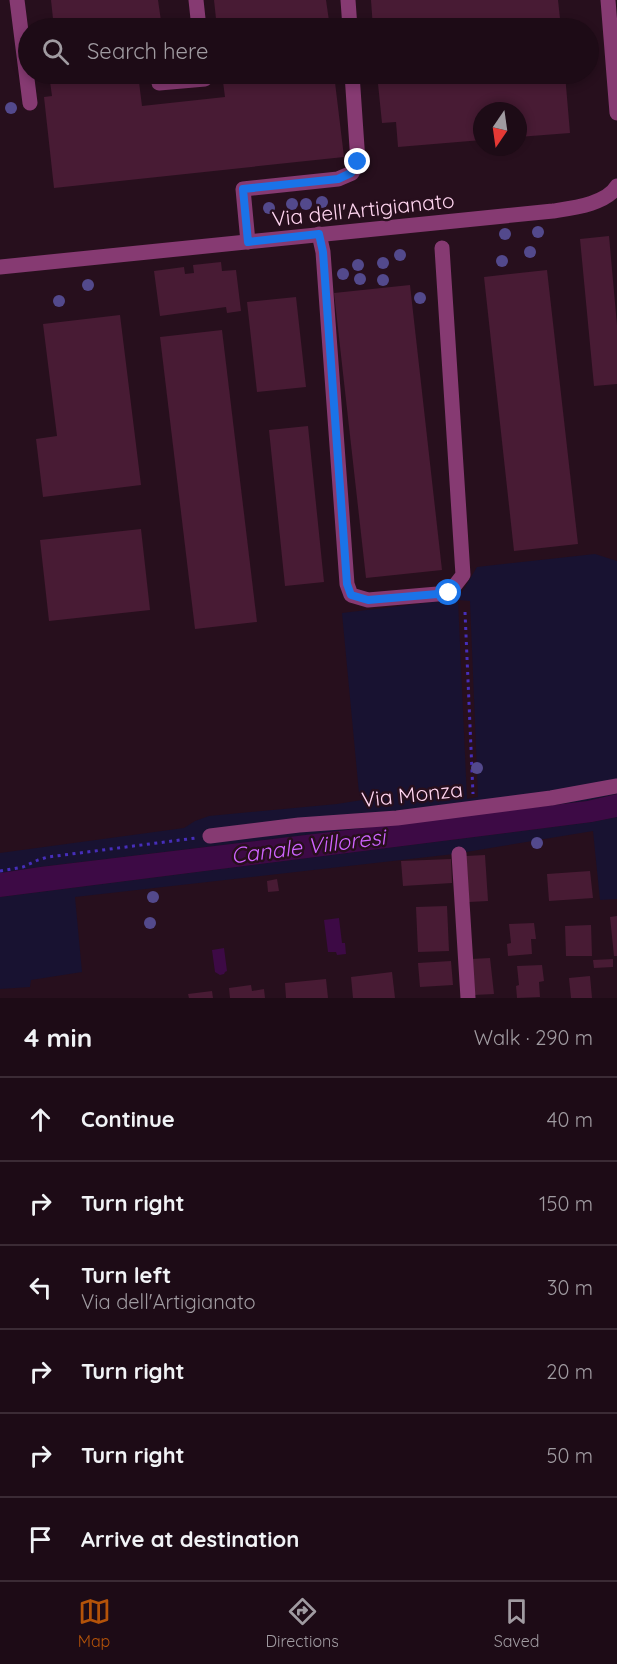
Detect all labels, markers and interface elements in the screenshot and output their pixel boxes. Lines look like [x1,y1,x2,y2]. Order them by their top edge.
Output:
search box [18,18,599,84]
icon: search [39,35,72,68]
text: Search here [87,37,208,65]
north arrow [473,102,527,156]
route end [344,148,370,174]
street label: Via dell'Artigianato [270,186,456,232]
route start [435,579,461,605]
street label: Via Monza [360,776,464,812]
water label: Canale Villoresi [229,822,389,869]
text: 4 min [24,1021,92,1054]
text: Walk · 290 m [474,1025,593,1050]
icon: ahead [24,1103,57,1136]
text: Continue [81,1105,175,1133]
text: 40 m [547,1107,593,1132]
icon: right [24,1187,57,1220]
text: Turn right [81,1189,185,1217]
text: 150 m [539,1191,593,1216]
text: Turn left [81,1261,171,1289]
icon: left [24,1271,57,1304]
text: 30 m [547,1275,593,1300]
text: Via dell'Artigianato [81,1289,256,1314]
icon: right [24,1355,57,1388]
text: Turn right [81,1357,185,1385]
text: 20 m [546,1359,593,1384]
icon: right [24,1439,57,1472]
text: Turn right [81,1441,185,1469]
text: 50 m [547,1443,593,1468]
icon: arrive [24,1523,57,1556]
text: Arrive at destination [81,1525,299,1553]
tab: Map [78,1595,111,1651]
tab: Directions [266,1595,339,1651]
tab: Saved [494,1595,539,1651]

